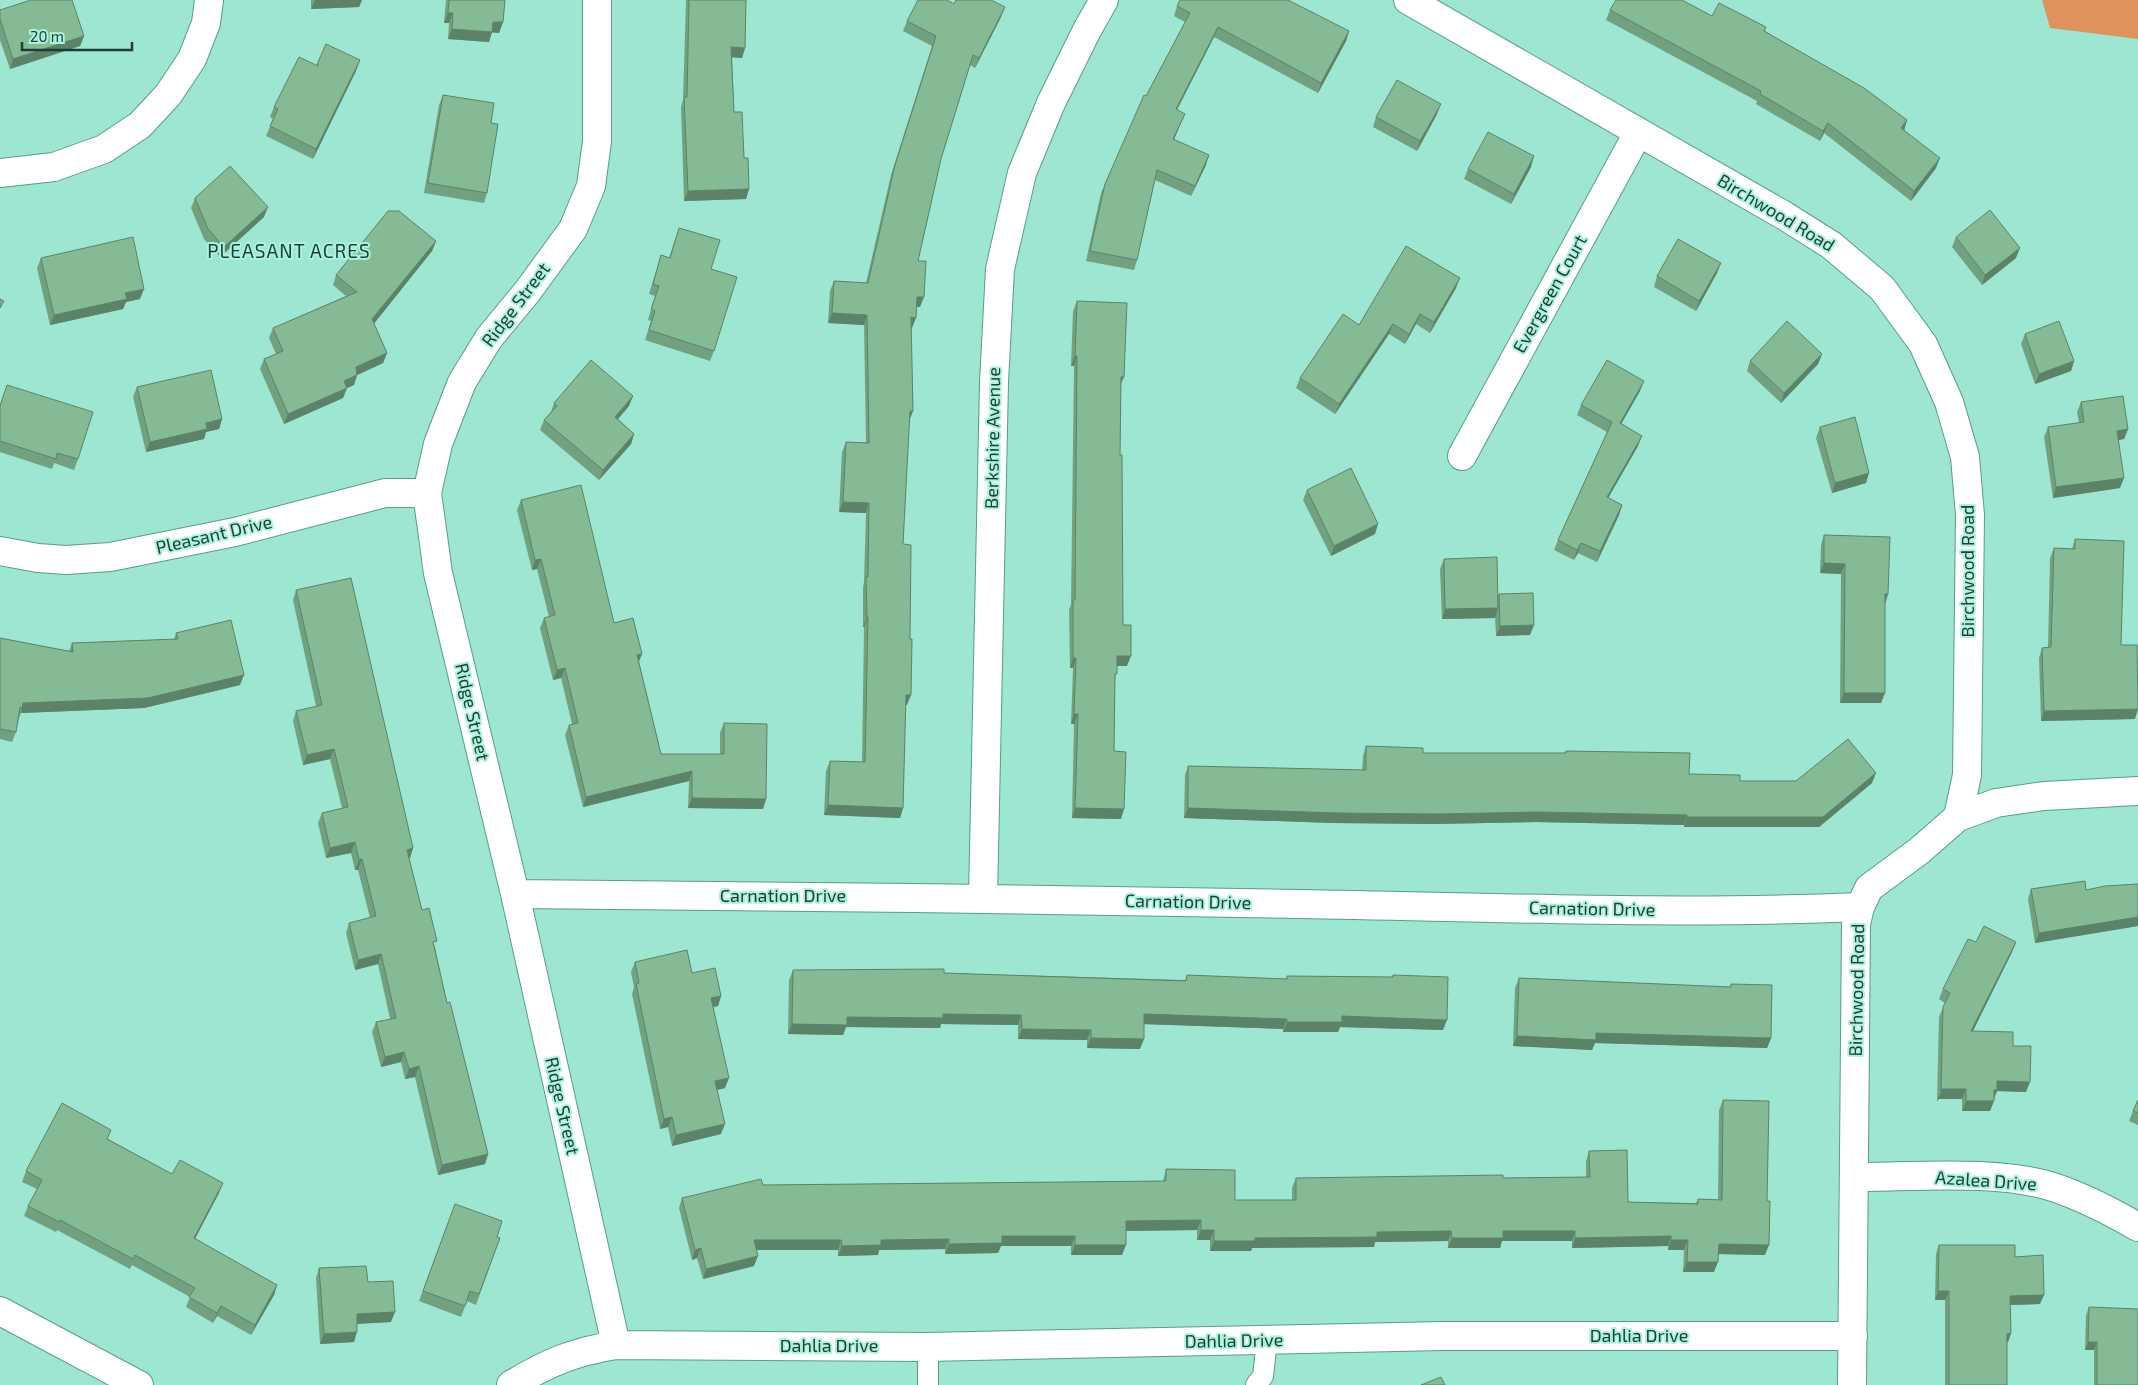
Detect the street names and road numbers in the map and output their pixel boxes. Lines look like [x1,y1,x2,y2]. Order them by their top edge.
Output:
street label: Birchwood Road [1714,168,1839,256]
street label: Evergreen Court [1508,230,1591,357]
street label: Ridge Street [476,258,554,351]
street label: Berkshire Avenue [980,367,1004,509]
street label: Birchwood Road [1956,505,1978,637]
street label: Pleasant Drive [154,510,274,558]
street label: Ridge Street [451,661,495,763]
street label: Carnation Drive [720,884,846,906]
street label: Carnation Drive [1125,889,1251,913]
street label: Carnation Drive [1529,896,1655,920]
street label: Birchwood Road [1844,923,1868,1057]
street label: Ridge Street [541,1055,585,1157]
street label: Azalea Drive [1934,1165,2038,1195]
street label: Dahlia Drive [1590,1324,1688,1346]
street label: Dahlia Drive [1184,1328,1284,1352]
street label: Dahlia Drive [780,1334,878,1356]

